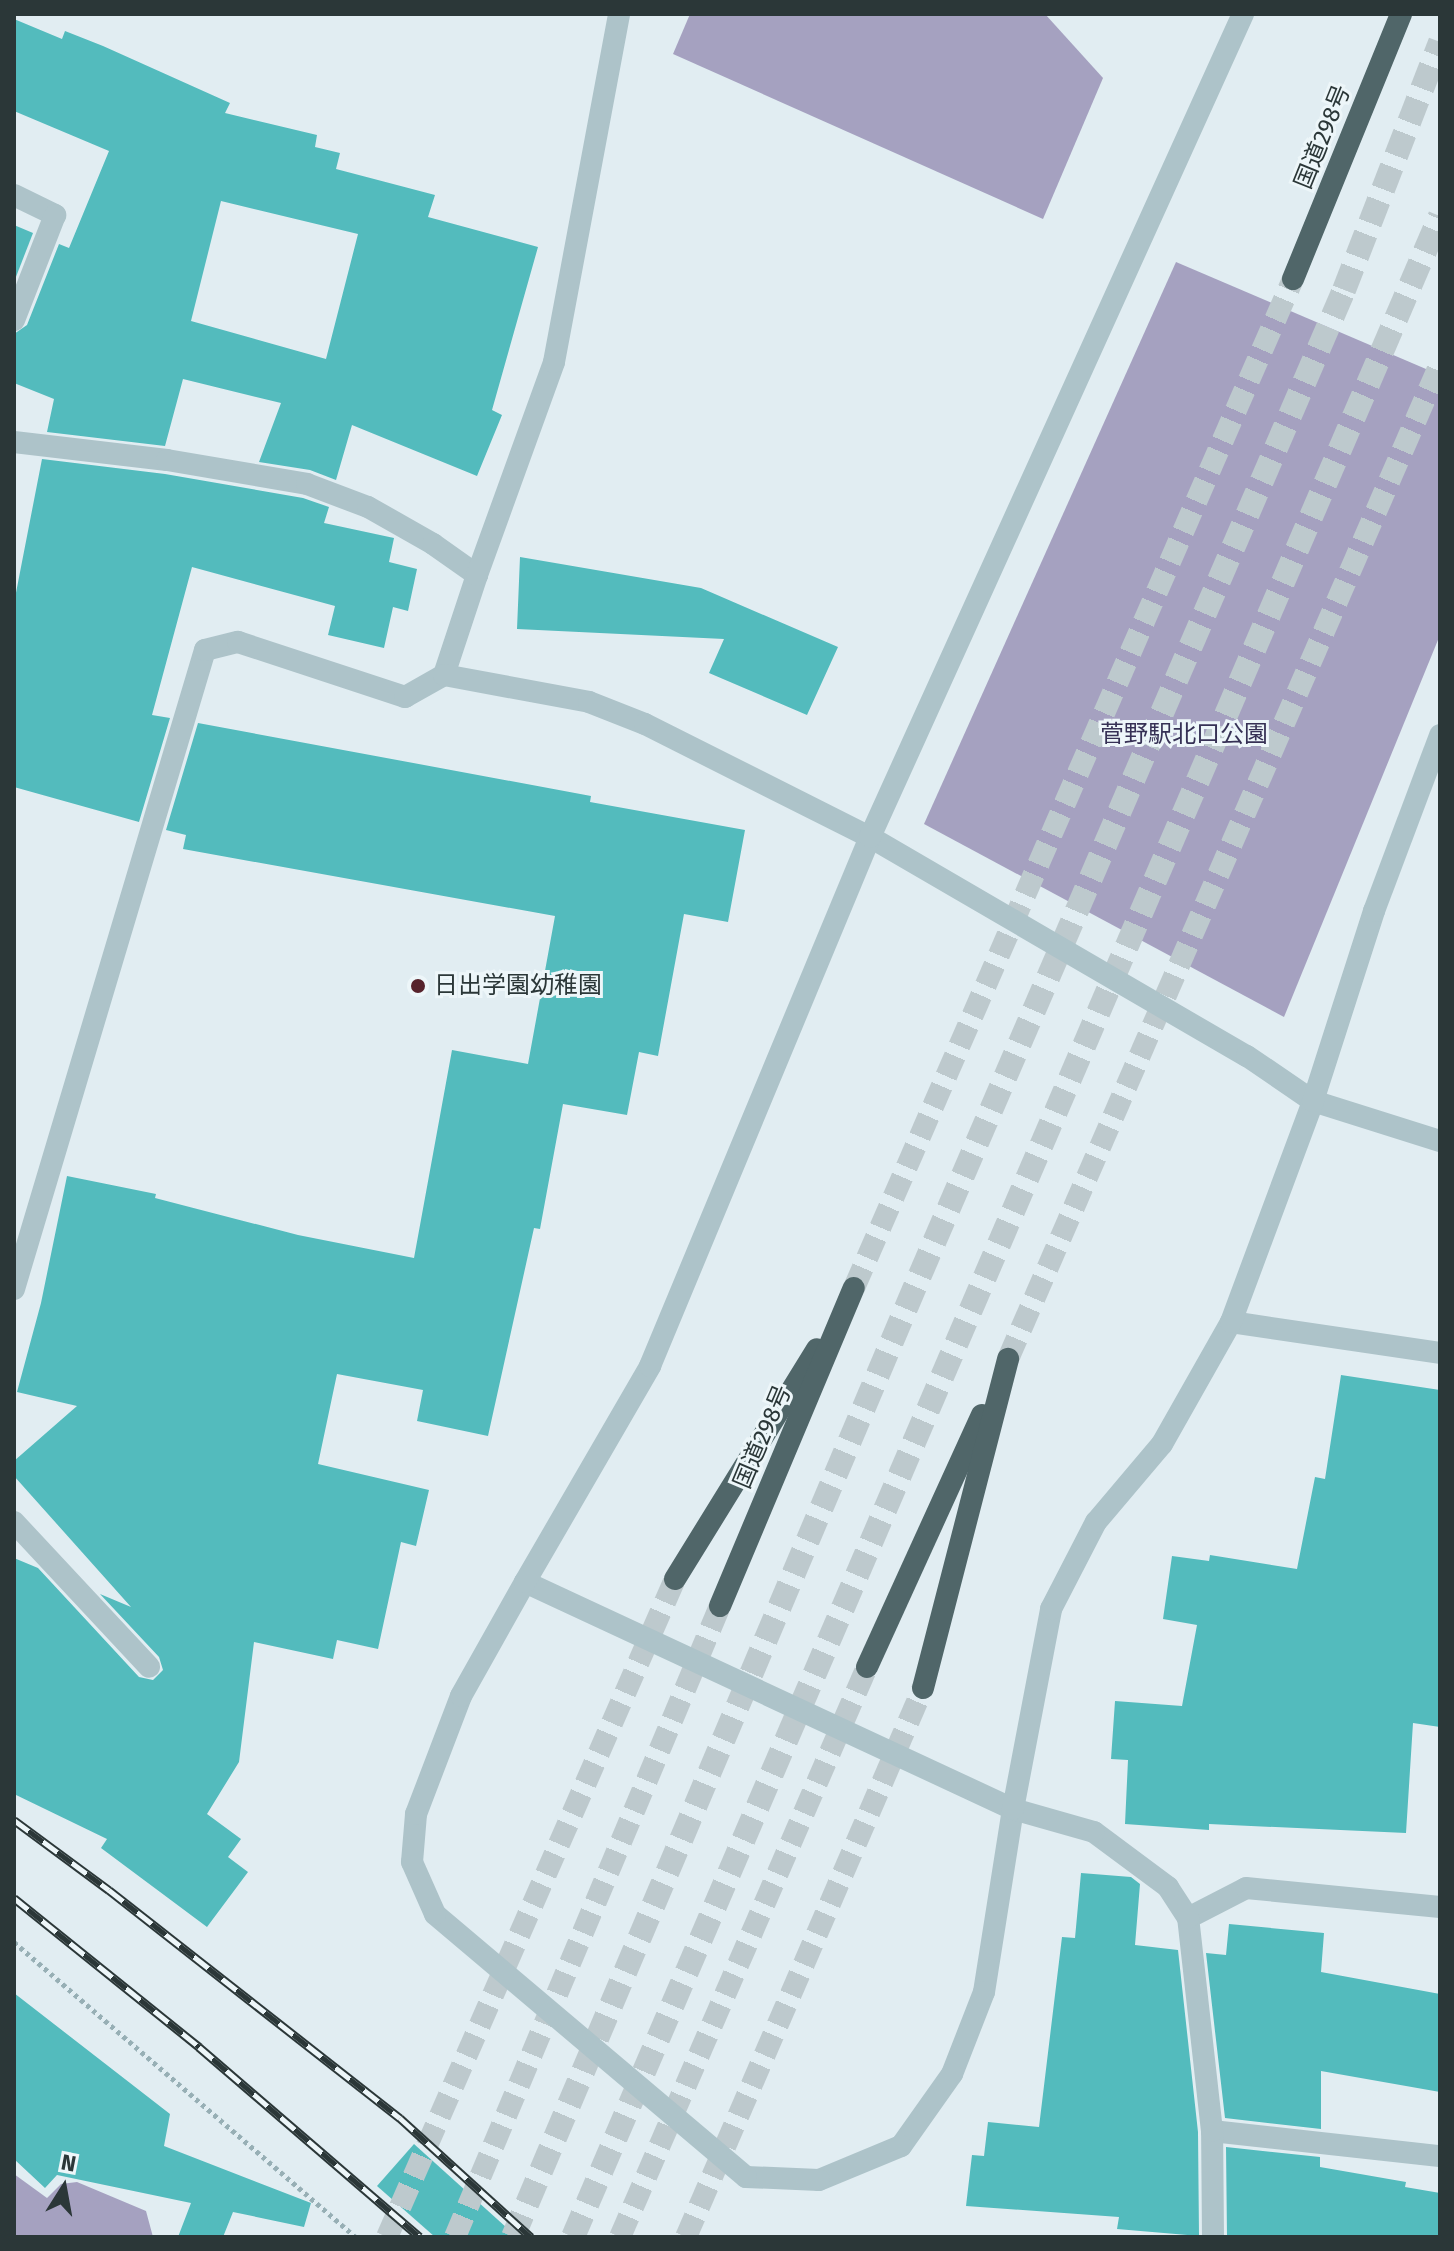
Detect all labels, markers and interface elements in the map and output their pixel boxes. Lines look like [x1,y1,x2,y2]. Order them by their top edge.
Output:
street label: 国道298号 [1289,81,1357,193]
park label: 菅野駅北口公園 [1100,721,1268,749]
place label: 日出学園幼稚園 [434,972,602,1000]
marker: 日出学園幼稚園 [409,977,427,995]
street label: 国道298号 [728,1381,798,1493]
north arrow [24,2147,104,2227]
text: N [59,2148,78,2178]

